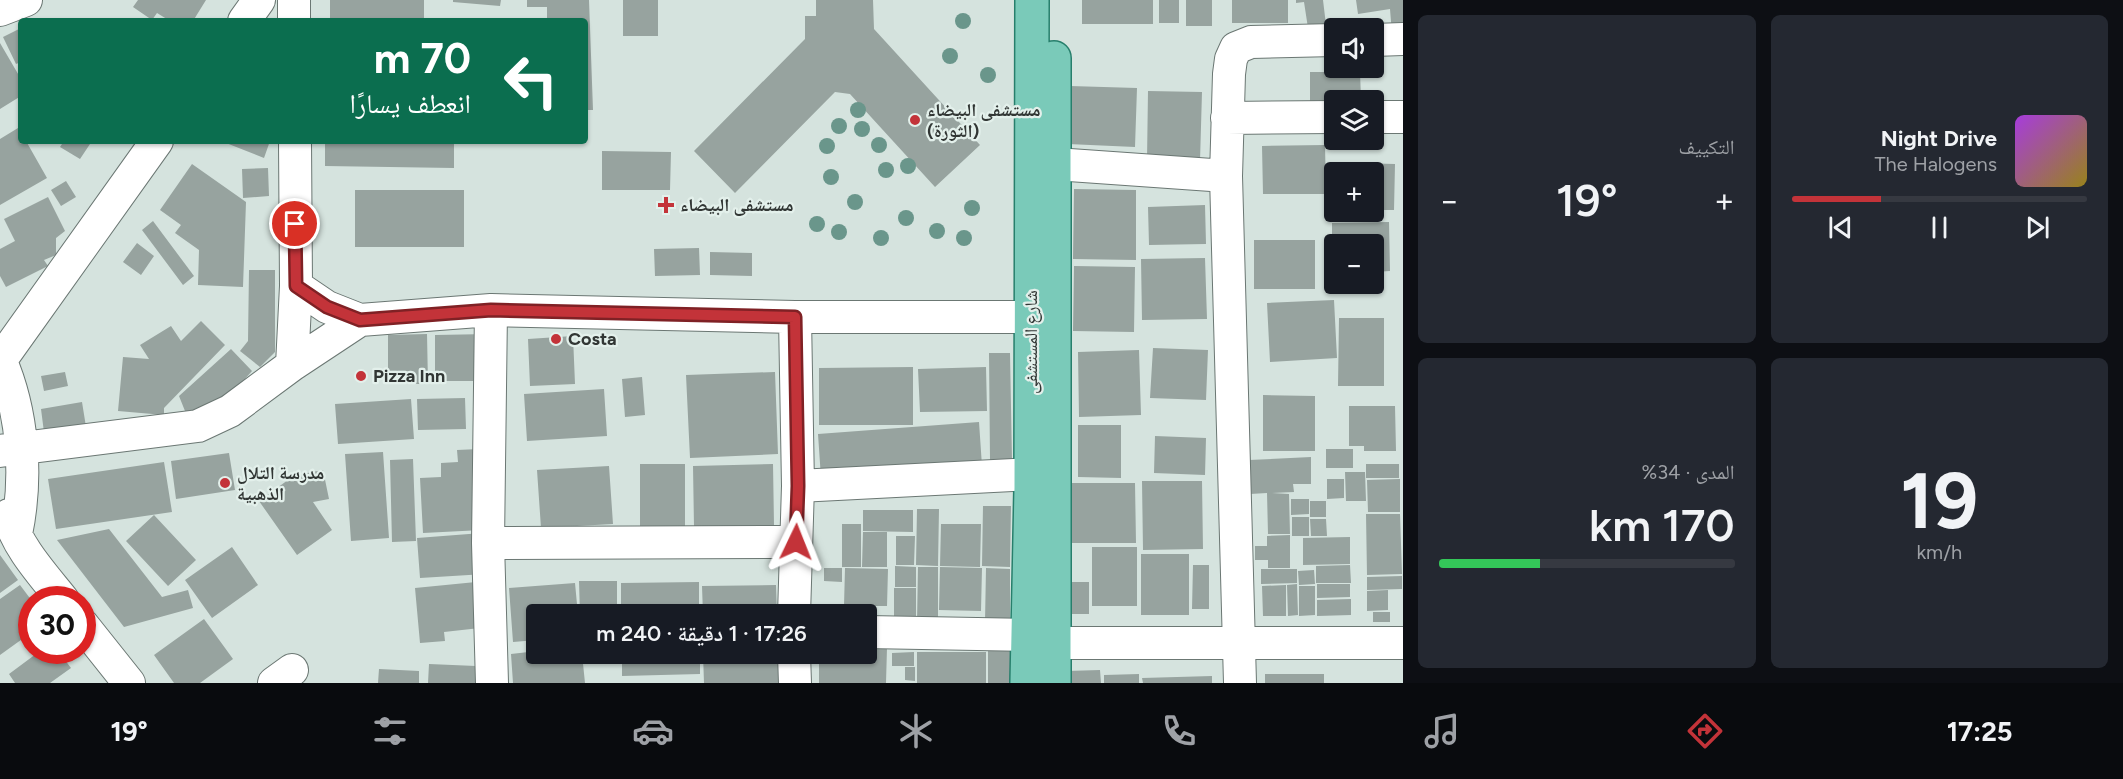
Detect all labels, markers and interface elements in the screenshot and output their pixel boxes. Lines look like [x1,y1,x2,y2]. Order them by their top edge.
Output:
map controls [1324,18,1384,294]
button: sound [1324,18,1384,78]
text: 70 m [374,33,471,84]
icon: left [492,42,570,120]
text: انعطف يسارًا [349,87,471,120]
button: layers [1324,90,1384,150]
place label: مستشفى البيضاء (الثورة) [927,99,1041,142]
marker: مستشفى البيضاء (الثورة) [908,113,922,127]
text: Night Drive [1881,125,1997,152]
text: التكييف [1678,135,1735,159]
text: The Halogens [1875,152,1997,176]
button: + [1324,162,1384,222]
text: 19° [1556,173,1618,227]
text: − [1439,181,1460,220]
text: + [1714,181,1734,220]
place label: مستشفى البيضاء [680,194,794,216]
marker: مستشفى البيضاء [657,196,675,214]
pin [269,198,320,249]
icon: arrive [278,207,311,240]
icon: previous [1824,211,1857,244]
icon: pause [1923,211,1956,244]
icon: next [2021,211,2054,244]
button: − [1324,234,1384,294]
street label: شارع المستشفى [1020,290,1042,394]
place label: Costa [568,328,617,350]
marker: Costa [549,332,563,346]
place label: Pizza Inn [373,365,445,387]
marker: Pizza Inn [354,369,368,383]
text: 19 [1900,454,1978,548]
text: المدى · 34% [1641,460,1735,484]
place label: مدرسة التلال الذهبية [237,462,324,505]
marker: مدرسة التلال الذهبية [218,476,232,490]
text: 170 km [1589,498,1735,552]
position arrow [764,510,828,574]
text: km/h [1916,540,1962,564]
speed limit sign: 30 [18,586,96,664]
text: 17:26 · 1 دقيقة · 240 m [596,620,807,647]
icon: filters [369,710,411,752]
icon: car [632,710,674,752]
icon: climate [895,710,937,752]
icon: phone [1158,710,1200,752]
icon: music [1421,710,1463,752]
icon: directions [1684,710,1726,752]
text: 19° [111,715,148,748]
text: 17:25 [1947,715,2013,748]

